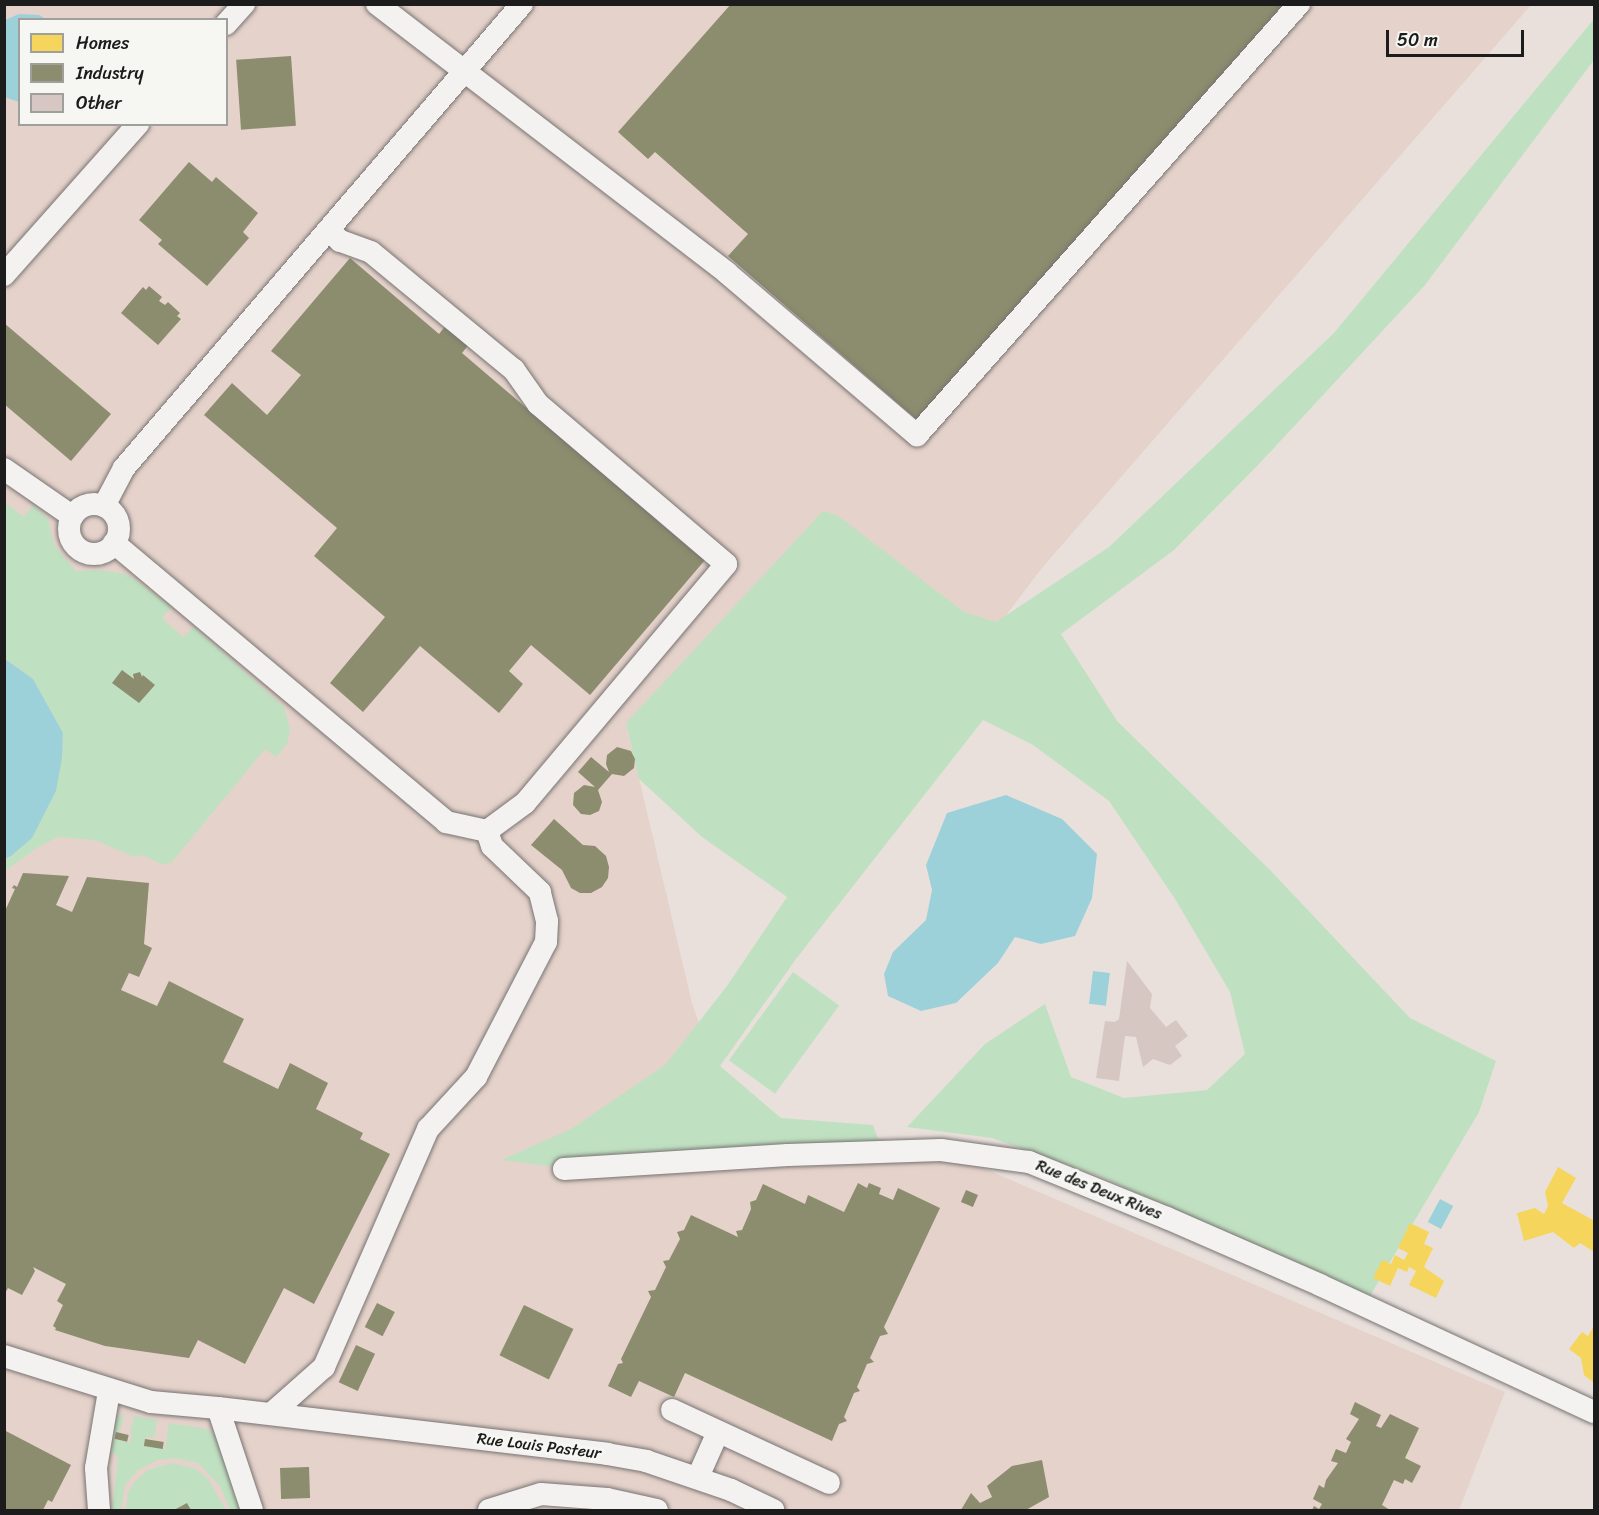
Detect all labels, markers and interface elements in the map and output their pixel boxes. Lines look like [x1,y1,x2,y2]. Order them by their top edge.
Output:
legend [18,18,228,126]
scale bar [1389,18,1527,56]
text: 50 m [1397,24,1438,56]
text: Homes [76,27,129,59]
text: Industry [76,57,144,89]
text: Other [76,87,122,119]
street label: Rue des Deux Rives [1033,1156,1165,1224]
street label: Rue Louis Pasteur [475,1429,603,1463]

